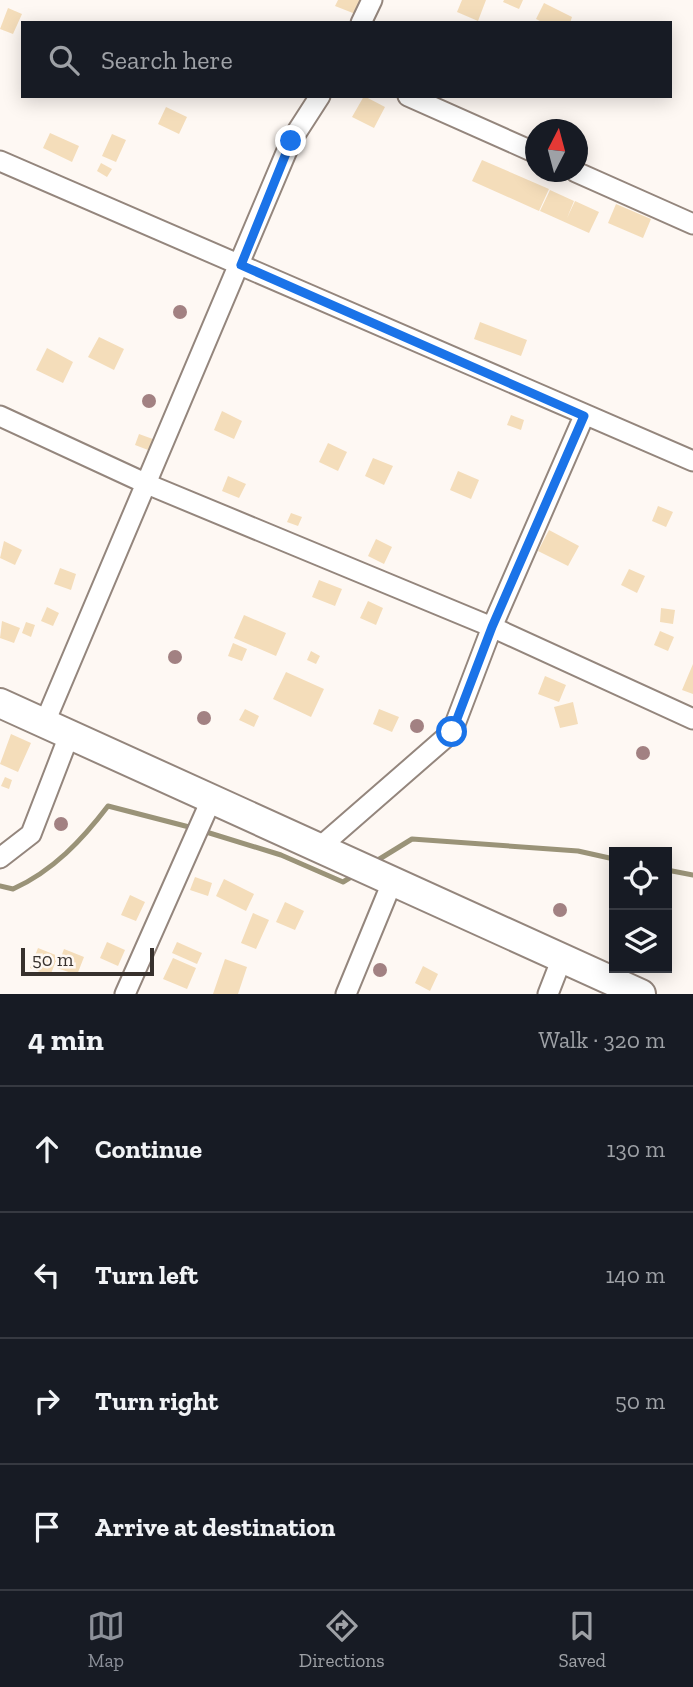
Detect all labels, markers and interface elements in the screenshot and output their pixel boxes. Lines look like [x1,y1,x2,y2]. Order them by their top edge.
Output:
search box [21,21,672,98]
icon: search [45,41,83,79]
text: Search here [101,44,233,76]
north arrow [525,119,588,182]
route end [275,125,306,156]
route start [436,716,467,747]
map controls [609,847,672,973]
button: locate [609,847,672,910]
button: layers [609,910,672,973]
scale bar [21,945,154,977]
text: 50 m [32,948,73,971]
text: 4 min [28,1022,104,1058]
text: Walk · 320 m [538,1026,665,1054]
icon: ahead [28,1130,66,1168]
text: Continue [95,1133,202,1165]
text: 130 m [607,1135,665,1163]
icon: left [28,1256,66,1294]
text: Turn left [95,1259,198,1291]
text: 140 m [605,1261,665,1289]
icon: right [28,1382,66,1420]
text: Turn right [95,1385,218,1417]
text: 50 m [615,1387,665,1415]
icon: arrive [28,1508,66,1546]
text: Arrive at destination [95,1511,335,1543]
tab: Map [87,1607,125,1672]
tab: Directions [299,1607,385,1672]
tab: Saved [558,1607,606,1672]

